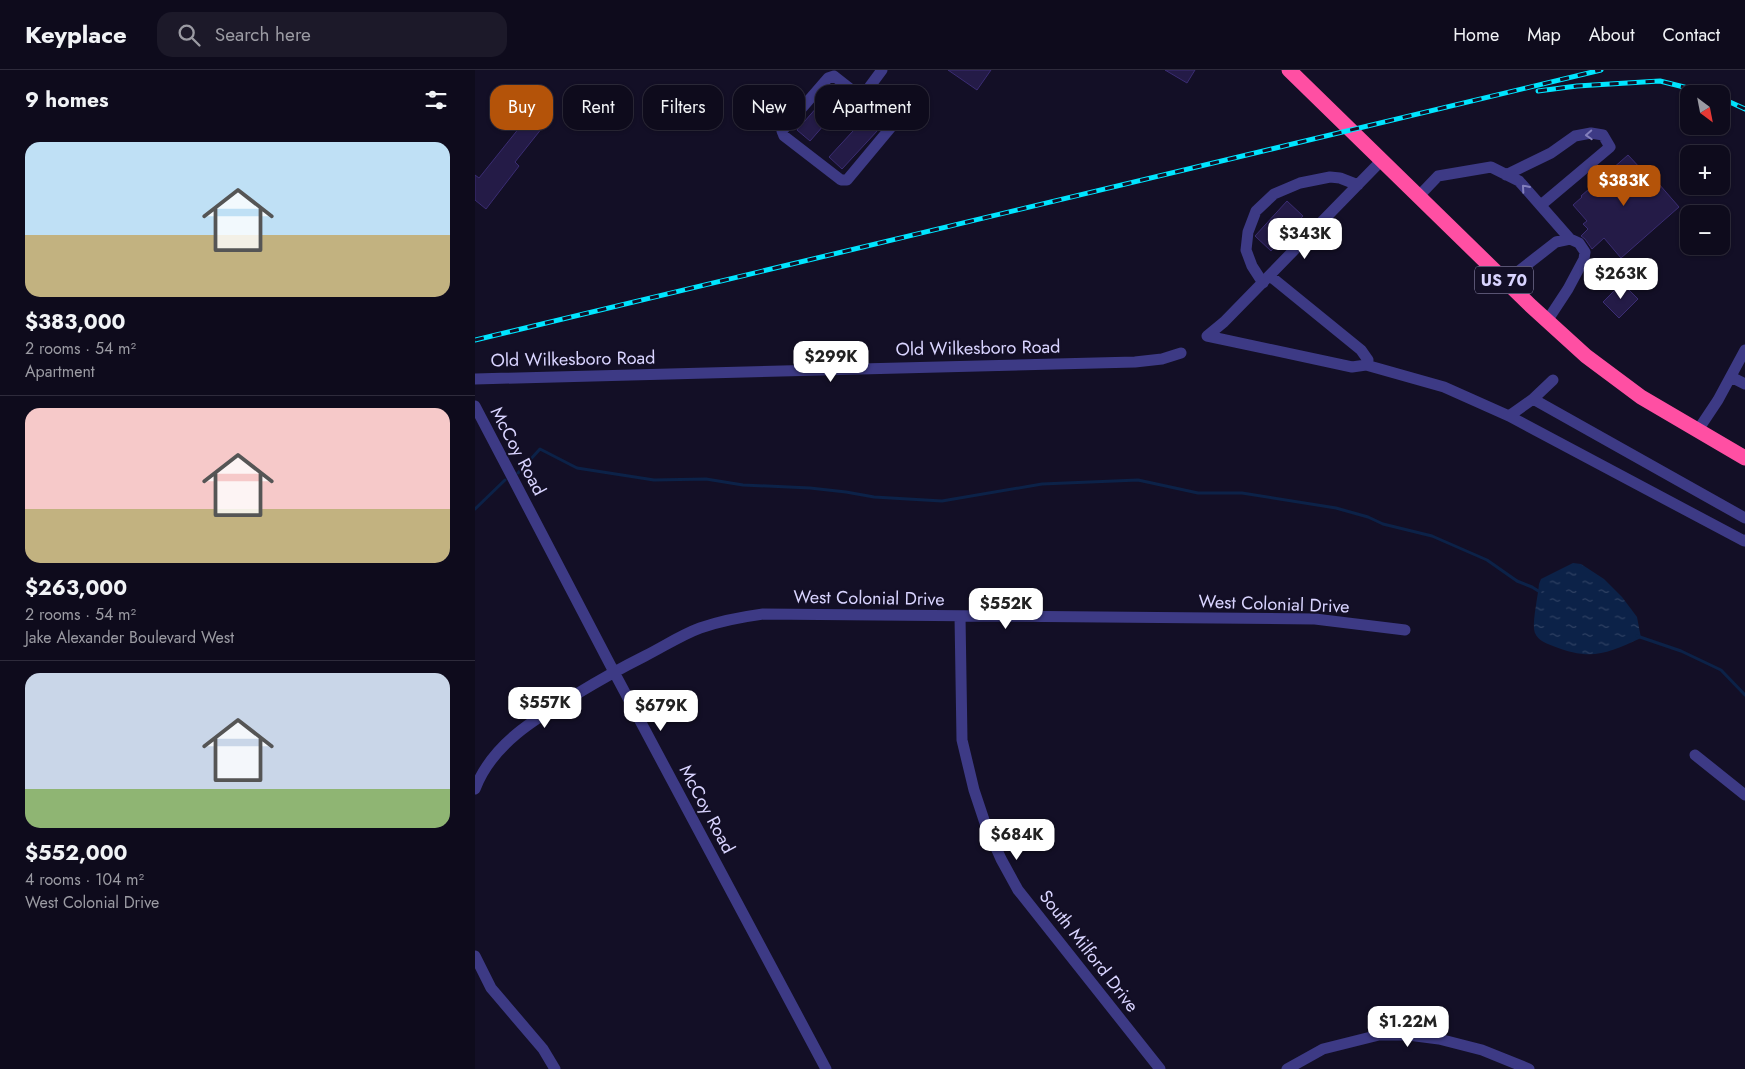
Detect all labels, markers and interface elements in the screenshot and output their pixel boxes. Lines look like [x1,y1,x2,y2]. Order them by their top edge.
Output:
search box [157,12,507,57]
text: Keyplace [25,17,127,52]
icon: search [175,21,203,49]
text: Search here [215,21,311,48]
text: Home [1453,22,1499,48]
text: Map [1527,22,1561,48]
text: About [1589,22,1634,48]
text: Contact [1662,22,1720,48]
text: 9 homes [25,85,109,115]
chip: Buy [490,85,553,130]
chip: Rent [563,85,633,130]
chip: Filters [643,85,723,130]
chip: New [733,85,805,130]
chip: Apartment [815,85,929,130]
north arrow [1680,85,1730,135]
map controls [1680,85,1730,255]
icon: filters [422,86,450,114]
one-way arrow [1585,129,1593,140]
button: + [1680,145,1730,195]
pin: $383K [1589,164,1659,207]
text: $383K [1598,169,1650,192]
icon: home [193,175,283,265]
one-way arrow [1522,184,1531,193]
button: − [1680,205,1730,255]
pin: $343K [1270,218,1340,260]
text: $343K [1279,222,1331,245]
pin: $263K [1586,258,1656,300]
text: $263K [1595,262,1647,285]
road number: US 70 [1475,266,1533,294]
text: $383,000 [25,307,126,337]
street label: Old Wilkesboro Road [895,334,1061,362]
text: 2 rooms · 54 m² [25,337,136,360]
pin: $299K [796,340,866,383]
street label: Old Wilkesboro Road [490,345,656,373]
text: $299K [804,345,858,368]
text: Apartment [25,360,95,383]
street label: McCoy Road [484,402,552,500]
icon: home [193,440,283,530]
text: $263,000 [25,573,127,603]
street label: West Colonial Drive [793,584,945,612]
pin: $552K [971,588,1041,630]
street label: West Colonial Drive [1198,588,1350,620]
text: $552K [980,592,1032,615]
text: 2 rooms · 54 m² [25,603,136,626]
text: Jake Alexander Boulevard West [25,626,234,649]
pin: $557K [510,686,580,729]
pin: $679K [626,690,696,732]
text: $557K [519,691,571,714]
text: $679K [635,694,687,717]
icon: home [193,705,283,795]
street label: McCoy Road [673,760,741,858]
pin: $684K [982,818,1052,861]
text: $684K [990,823,1044,846]
text: $552,000 [25,838,127,868]
text: 4 rooms · 104 m² [25,868,144,891]
street label: South Milford Drive [1033,884,1145,1018]
text: West Colonial Drive [25,891,159,914]
pin: $1.22M [1367,1006,1449,1048]
text: $1.22M [1379,1010,1437,1033]

